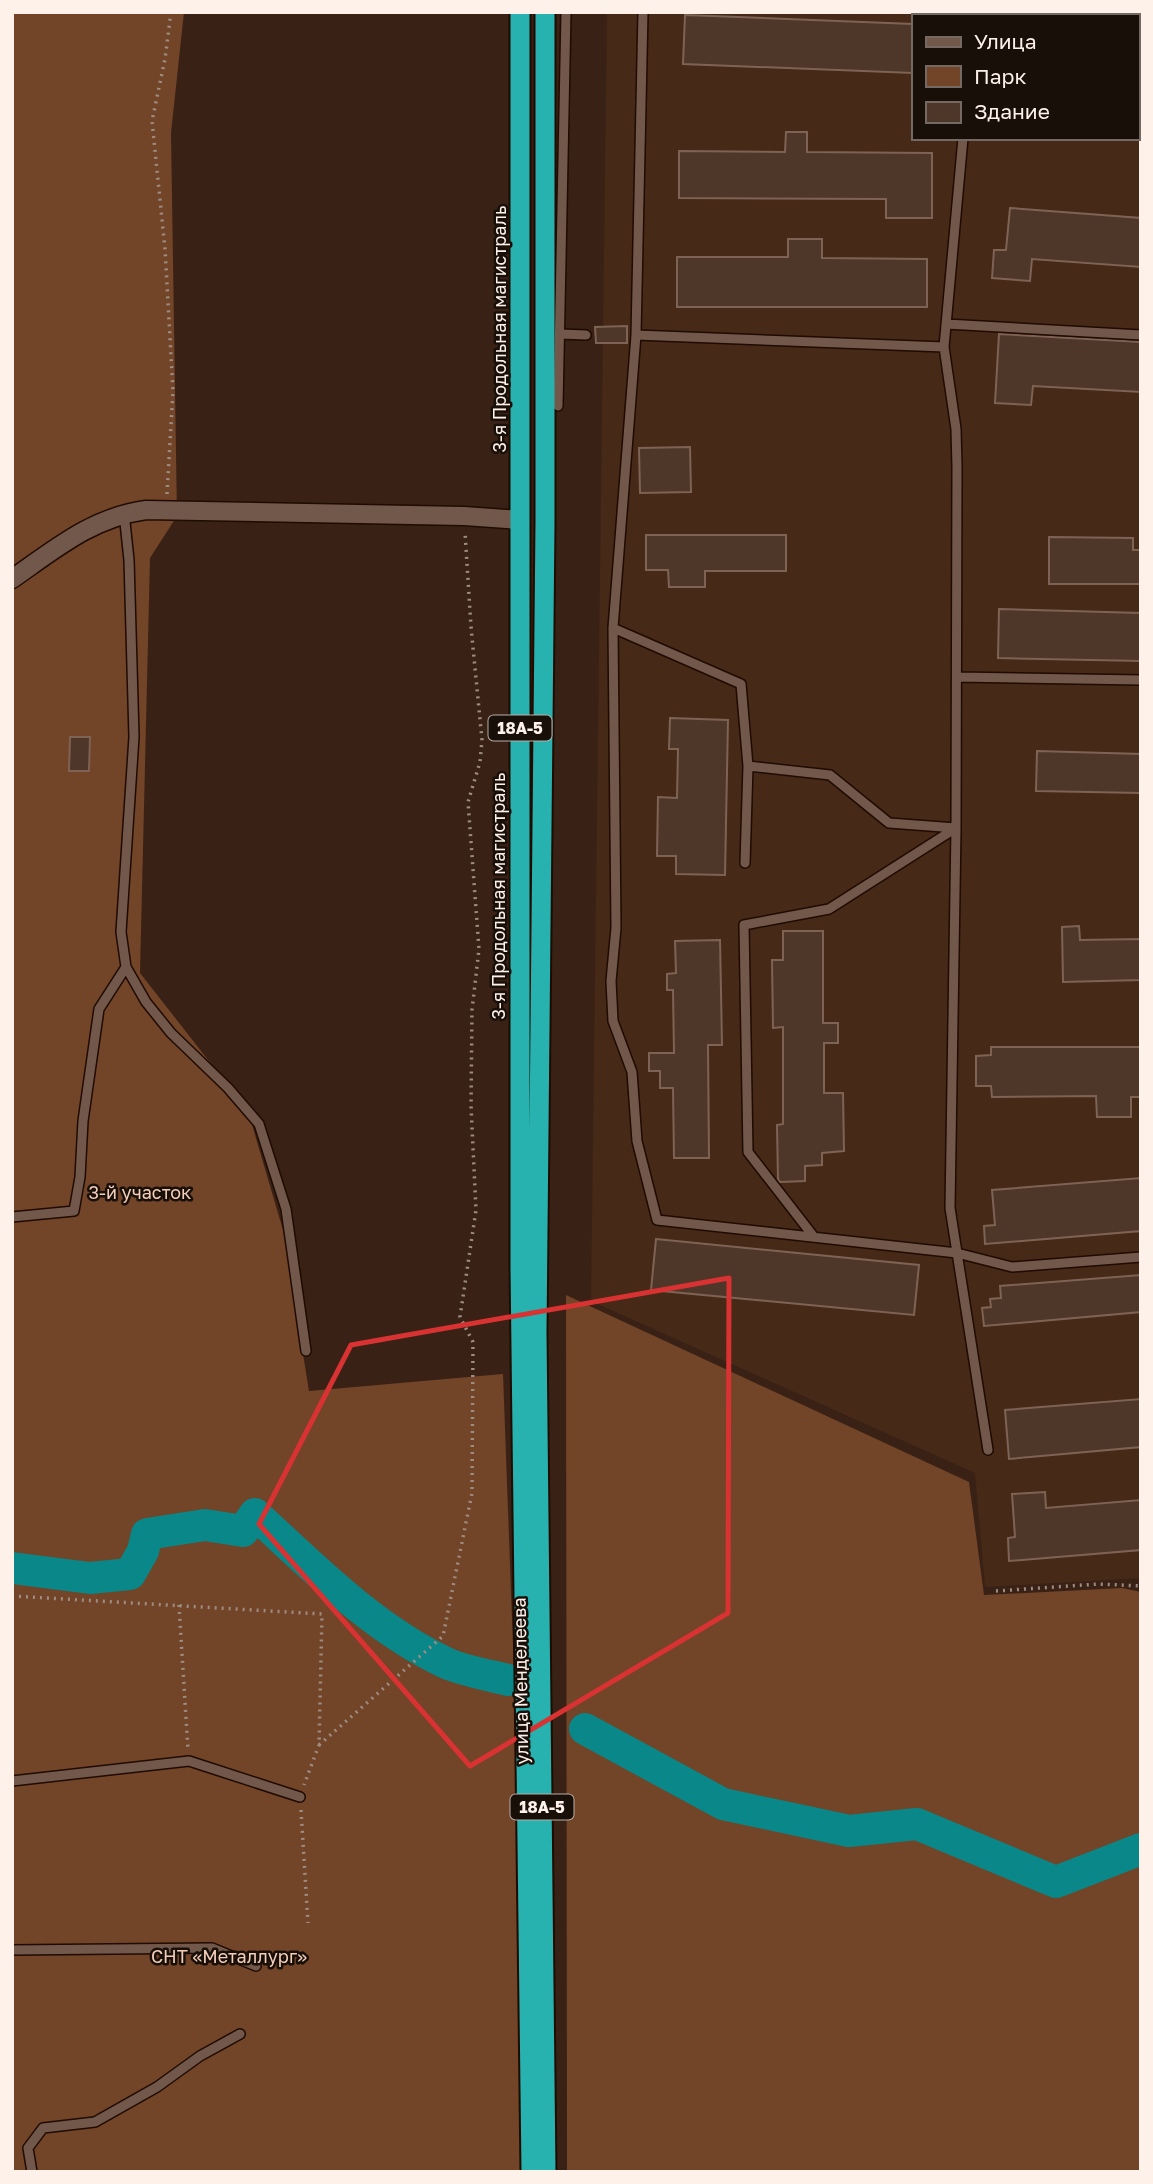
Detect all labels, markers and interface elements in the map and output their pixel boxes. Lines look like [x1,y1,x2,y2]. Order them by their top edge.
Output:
legend [912,14,1139,140]
text: Улица [974,28,1037,54]
text: Парк [974,63,1027,89]
text: Здание [974,98,1050,124]
street label: 3-я Продольная магистраль [488,206,510,452]
road number: 18А-5 [489,716,552,740]
street label: 3-я Продольная магистраль [487,773,509,1019]
park label: 3-й участок [89,1181,191,1203]
street label: улица Менделеева [508,1597,532,1765]
road number: 18А-5 [510,1795,574,1820]
park label: СНТ «Металлург» [151,1945,307,1967]

